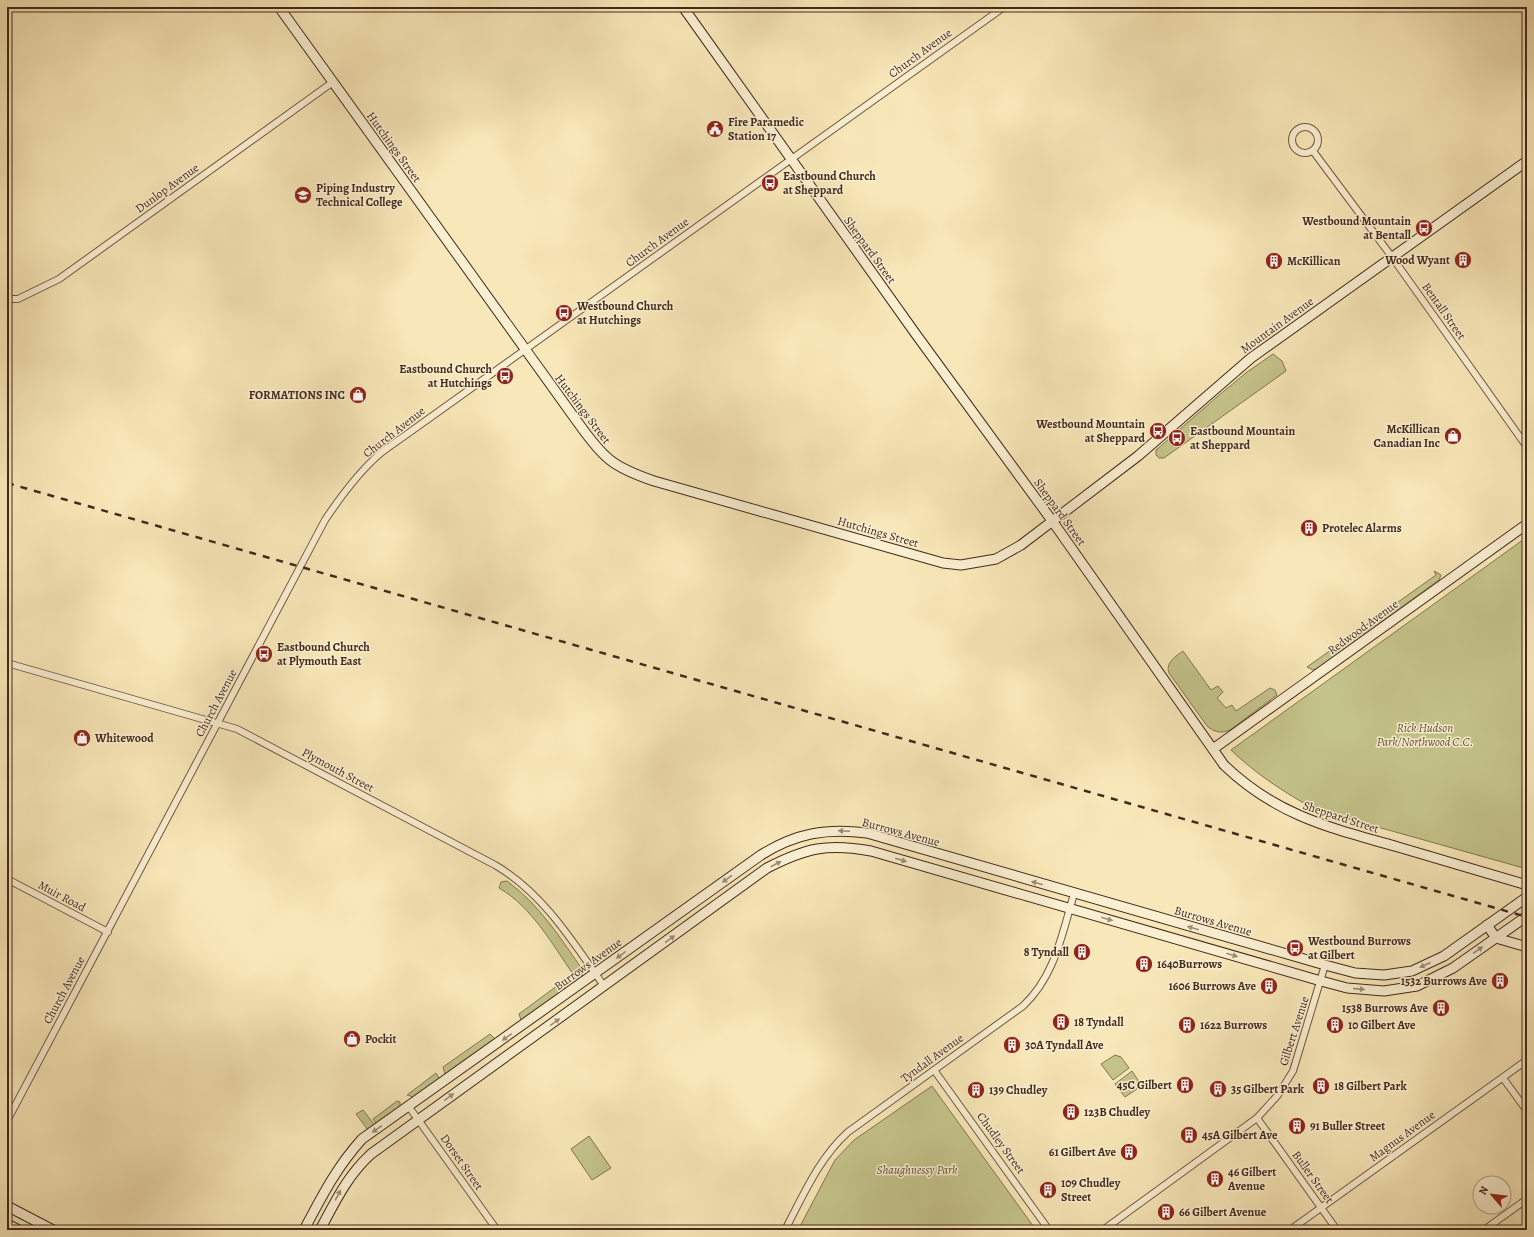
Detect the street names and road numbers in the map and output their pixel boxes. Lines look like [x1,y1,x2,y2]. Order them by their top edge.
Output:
street label: Church Avenue [885,25,955,81]
street label: Hutchings Street [363,108,425,186]
street label: Dunlop Avenue [132,160,202,216]
street label: Sheppard Street [840,213,900,287]
street label: Church Avenue [622,214,692,270]
street label: Bentall Street [1418,279,1470,343]
street label: Mountain Avenue [1237,293,1317,357]
street label: Hutchings Street [551,371,615,447]
street label: Church Avenue [360,403,428,461]
street label: Sheppard Street [1030,475,1090,549]
street label: Hutchings Street [836,513,920,551]
street label: Redwood Avenue [1324,596,1402,658]
street label: Church Avenue [191,666,241,740]
street label: Plymouth Street [299,744,377,796]
street label: Sheppard Street [1301,797,1381,837]
street label: Burrows Avenue [860,814,942,850]
street label: Muir Road [35,877,89,915]
street label: Burrows Avenue [1172,902,1254,940]
street label: Burrows Avenue [551,934,625,994]
street label: Church Avenue [39,953,89,1027]
street label: Gilbert Avenue [1275,994,1313,1068]
street label: Tyndall Avenue [897,1030,967,1086]
street label: Magnus Avenue [1366,1107,1438,1165]
street label: Chudley Street [973,1109,1029,1177]
street label: Dorset Street [437,1131,487,1193]
street label: Buller Street [1288,1147,1338,1207]

